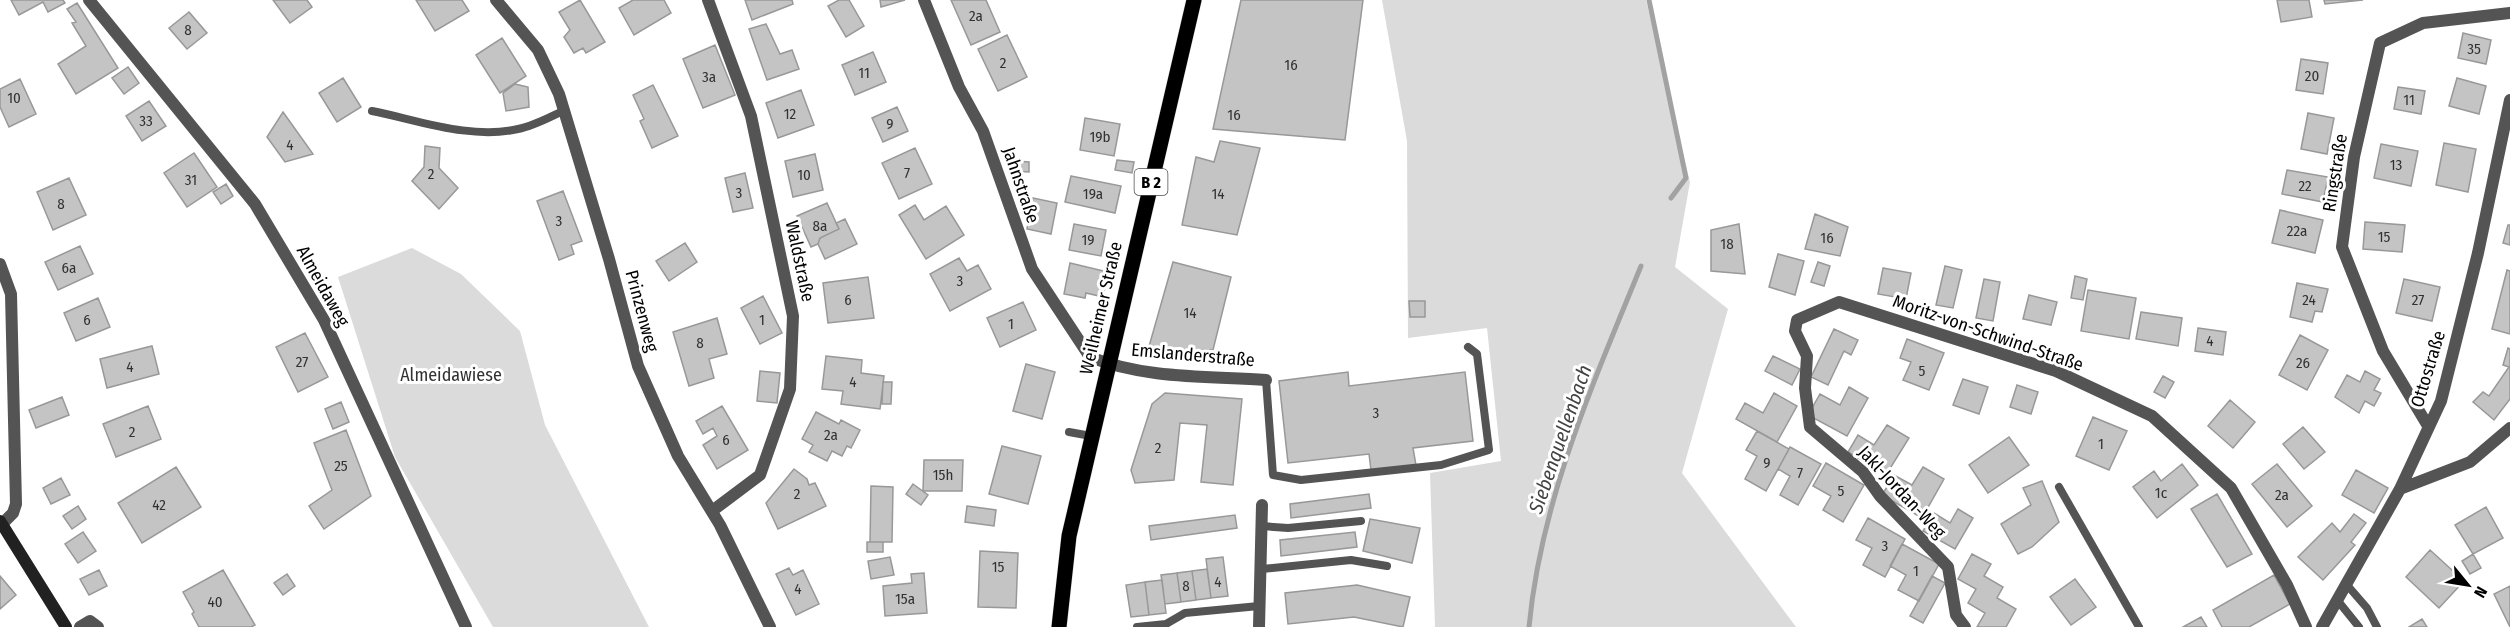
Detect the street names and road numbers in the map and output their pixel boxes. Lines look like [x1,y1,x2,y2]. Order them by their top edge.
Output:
street label: Ringstraße [2318,132,2352,214]
street label: Jahnstraße [998,144,1044,226]
road number: B 2 [1134,169,1168,195]
street label: Waldstraße [781,218,819,304]
street label: Weilheimer Straße [1075,239,1127,377]
street label: Almeidaweg [292,242,354,331]
street label: Prinzenweg [621,268,664,355]
street label: Moritz-von-Schwind-Straße [1890,290,2086,376]
street label: Ottostraße [2406,328,2450,410]
street label: Emslanderstraße [1130,339,1256,371]
street label: Jakl-Jordan-Weg [1854,441,1951,543]

